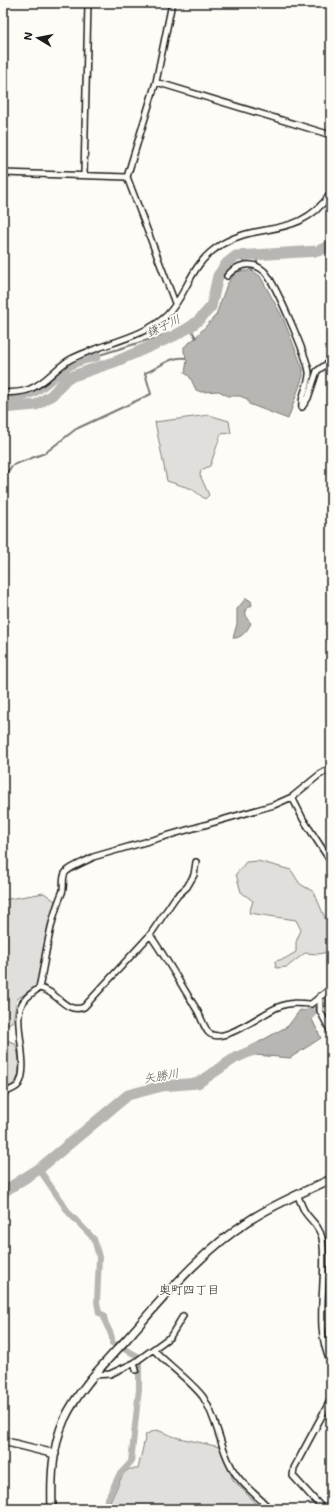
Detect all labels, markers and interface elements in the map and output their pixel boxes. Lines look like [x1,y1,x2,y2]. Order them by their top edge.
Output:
north arrow [18,18,58,58]
text: N [20,31,36,42]
water label: 鎌子川 [143,310,183,340]
water label: 矢勝川 [142,1064,180,1086]
district label: 奥町四丁目 [159,1281,219,1297]

